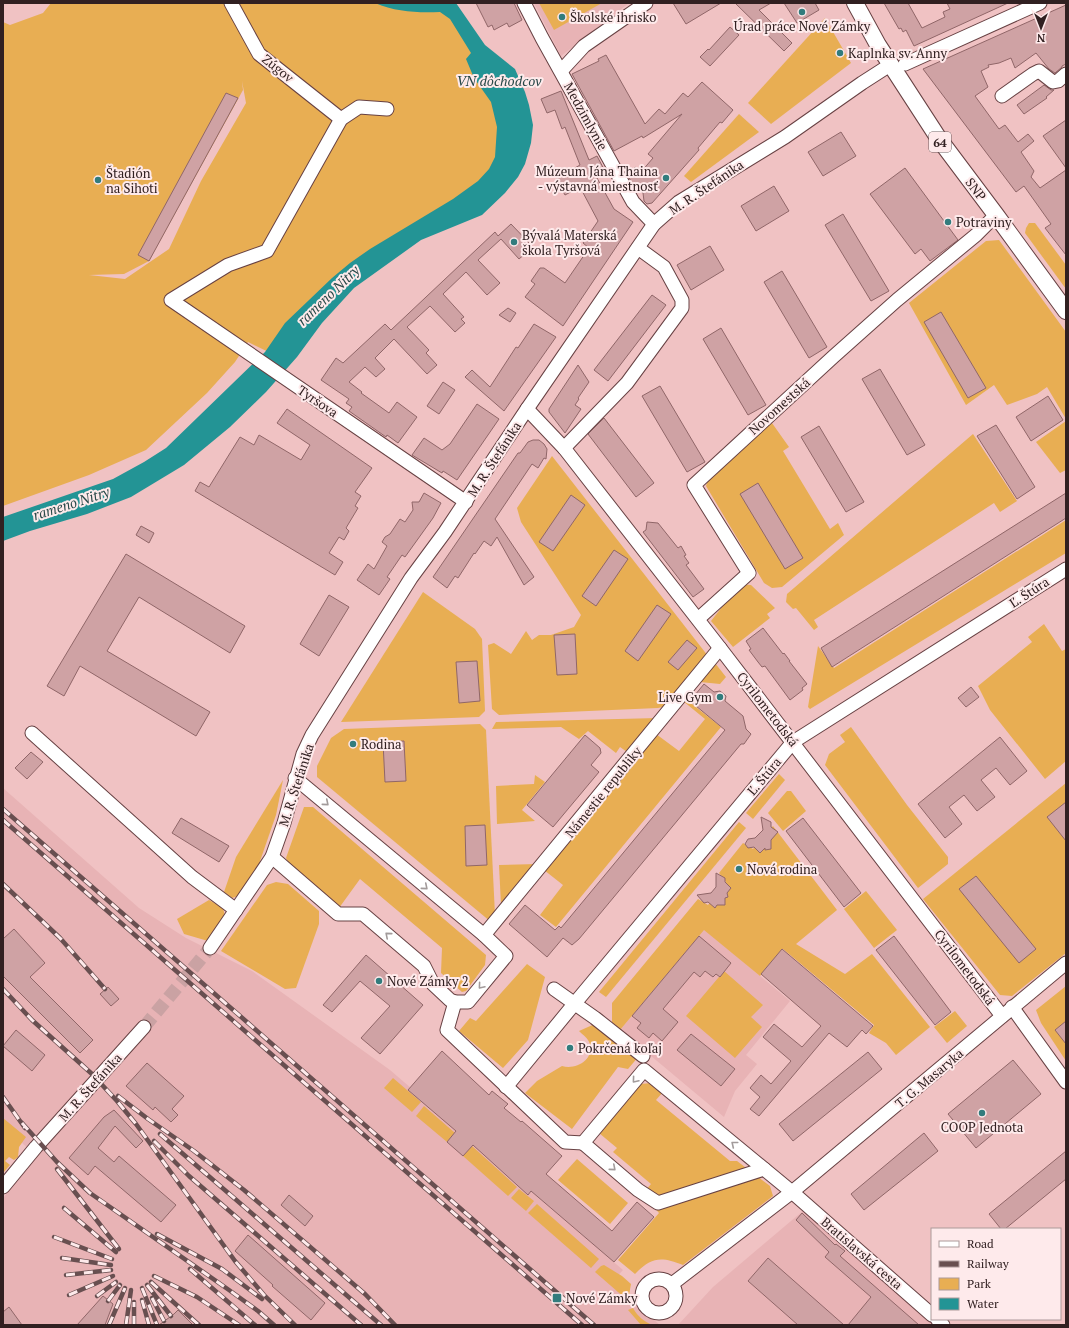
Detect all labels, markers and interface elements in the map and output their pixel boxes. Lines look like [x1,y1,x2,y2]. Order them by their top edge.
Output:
marker: Úrad práce Nové Zámky [797,7,807,17]
place label: Školské ihrisko [570,8,656,26]
north arrow [1021,8,1061,48]
marker: Školské ihrisko [557,12,567,22]
place label: Úrad práce Nové Zámky [734,17,871,35]
text: N [1036,31,1045,45]
place label: Kaplnka sv. Anny [848,44,947,62]
marker: Kaplnka sv. Anny [835,48,845,58]
street label: Zúgov [258,50,298,87]
water label: VN dôchodcov [456,71,542,90]
street label: Medzimlynie [560,79,612,153]
road number: 64 [929,132,951,152]
street label: M. R. Štefánika [665,155,747,219]
place label: Múzeum Jána Thaina - výstavná miestnosť [536,162,658,195]
place label: Štadión na Sihoti [106,164,158,197]
marker: Múzeum Jána Thaina - výstavná miestnosť [661,173,671,183]
street label: SNP [962,174,991,204]
marker: Štadión na Sihoti [93,175,103,185]
place label: Potraviny [956,213,1012,231]
marker: Potraviny [943,217,953,227]
place label: Bývalá Materská škola Tyršová [522,226,617,259]
marker: Bývalá Materská škola Tyršová [509,237,519,247]
water label: rameno Nitry [293,260,364,329]
street label: Novomestská [744,373,814,438]
street label: Tyršova [294,381,342,421]
street label: M. R. Štefánika [463,418,525,500]
water label: rameno Nitry [30,482,112,524]
street label: Ľ. Štúra [1006,572,1053,612]
street label: Cyrilometodská [733,668,803,751]
place label: Live Gym [658,688,712,706]
marker: Live Gym [715,692,725,702]
place label: Rodina [361,735,402,753]
marker: Rodina [348,739,358,749]
street label: M. R. Štefánika [274,741,318,829]
street label: Námestie republiky [561,742,646,841]
street label: Ľ. Štúra [743,753,785,799]
one-way arrow [321,798,329,805]
place label: Nová rodina [747,860,818,878]
marker: Nová rodina [734,864,744,874]
one-way arrow [421,882,428,889]
street label: Cyrilometodská [931,925,1000,1009]
one-way arrow [385,933,393,940]
place label: Nové Zámky 2 [387,972,469,990]
marker: Nové Zámky 2 [374,976,384,986]
one-way arrow [479,981,486,989]
place label: Pokrčená koľaj [578,1039,662,1057]
marker: Pokrčená koľaj [565,1043,575,1053]
street label: T. G. Masaryka [891,1044,967,1112]
street label: M. R. Štefánika [54,1049,126,1125]
one-way arrow [633,1076,640,1083]
marker: COOP Jednota [977,1108,987,1118]
place label: COOP Jednota [941,1118,1024,1136]
one-way arrow [732,1142,739,1149]
one-way arrow [608,1164,615,1171]
street label: Bratislavská cesta [817,1213,907,1294]
legend [931,1228,1061,1320]
text: Road [967,1236,994,1251]
text: Railway [967,1256,1010,1271]
text: Park [967,1276,992,1291]
place label: Nové Zámky [566,1289,638,1307]
marker: Nové Zámky [551,1292,563,1304]
text: Water [967,1296,999,1311]

